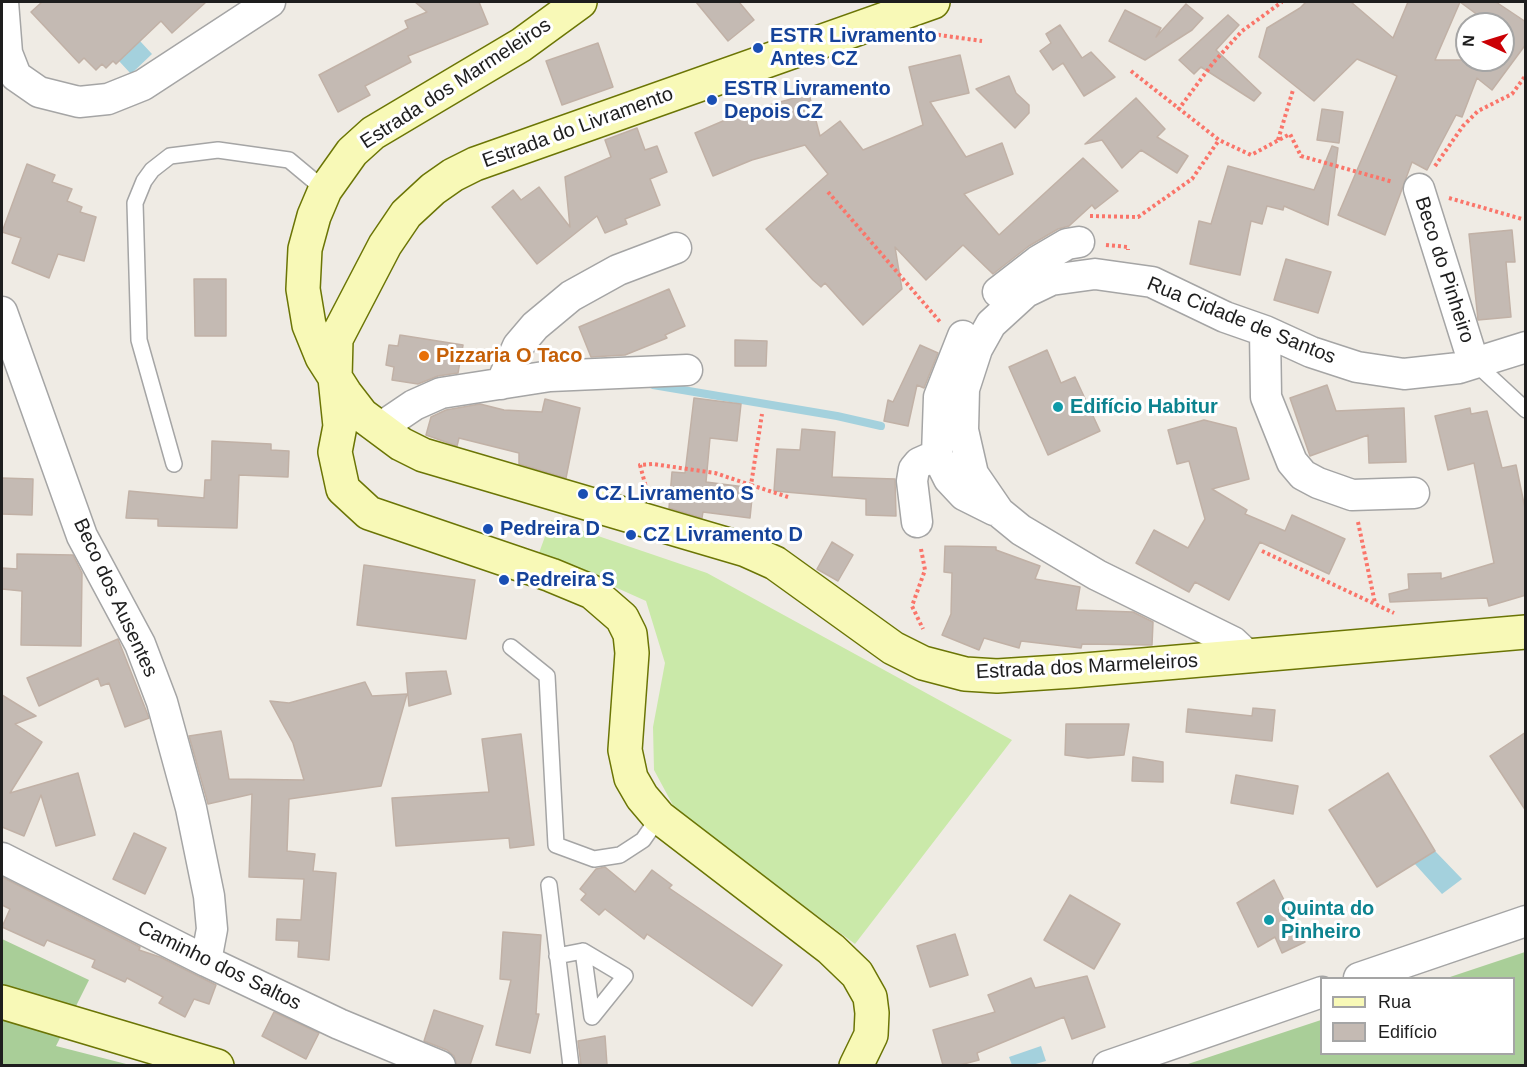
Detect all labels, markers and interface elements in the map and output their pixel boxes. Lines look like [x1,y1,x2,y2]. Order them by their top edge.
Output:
north arrow [1455,12,1515,72]
street label: Estrada dos Marmeleiros [356,13,556,155]
place label: ESTR Livramento Antes CZ [770,24,937,71]
text: N [1460,34,1477,47]
marker: ESTR Livramento Antes CZ [751,41,765,55]
place label: ESTR Livramento Depois CZ [724,77,891,124]
street label: Estrada do Livramento [479,82,677,174]
marker: ESTR Livramento Depois CZ [705,93,719,107]
street label: Beco do Pinheiro [1409,194,1479,346]
street label: Rua Cidade de Santos [1143,272,1339,370]
place label: Pizzaria O Taco [436,344,582,368]
marker: Pizzaria O Taco [417,349,431,363]
place label: Edifício Habitur [1070,395,1218,419]
marker: Edifício Habitur [1051,400,1065,414]
place label: CZ Livramento S [595,482,754,506]
marker: CZ Livramento S [576,487,590,501]
street label: Beco dos Ausentes [68,515,162,681]
place label: Pedreira D [500,517,600,541]
marker: Pedreira D [481,522,495,536]
place label: CZ Livramento D [643,523,803,547]
marker: CZ Livramento D [624,528,638,542]
place label: Pedreira S [516,568,615,592]
marker: Pedreira S [497,573,511,587]
street label: Estrada dos Marmeleiros [975,649,1199,685]
place label: Quinta do Pinheiro [1281,897,1374,944]
marker: Quinta do Pinheiro [1262,913,1276,927]
street label: Caminho dos Saltos [133,916,305,1016]
legend [1320,977,1515,1055]
text: Rua [1378,992,1411,1012]
text: Edifício [1378,1022,1437,1042]

